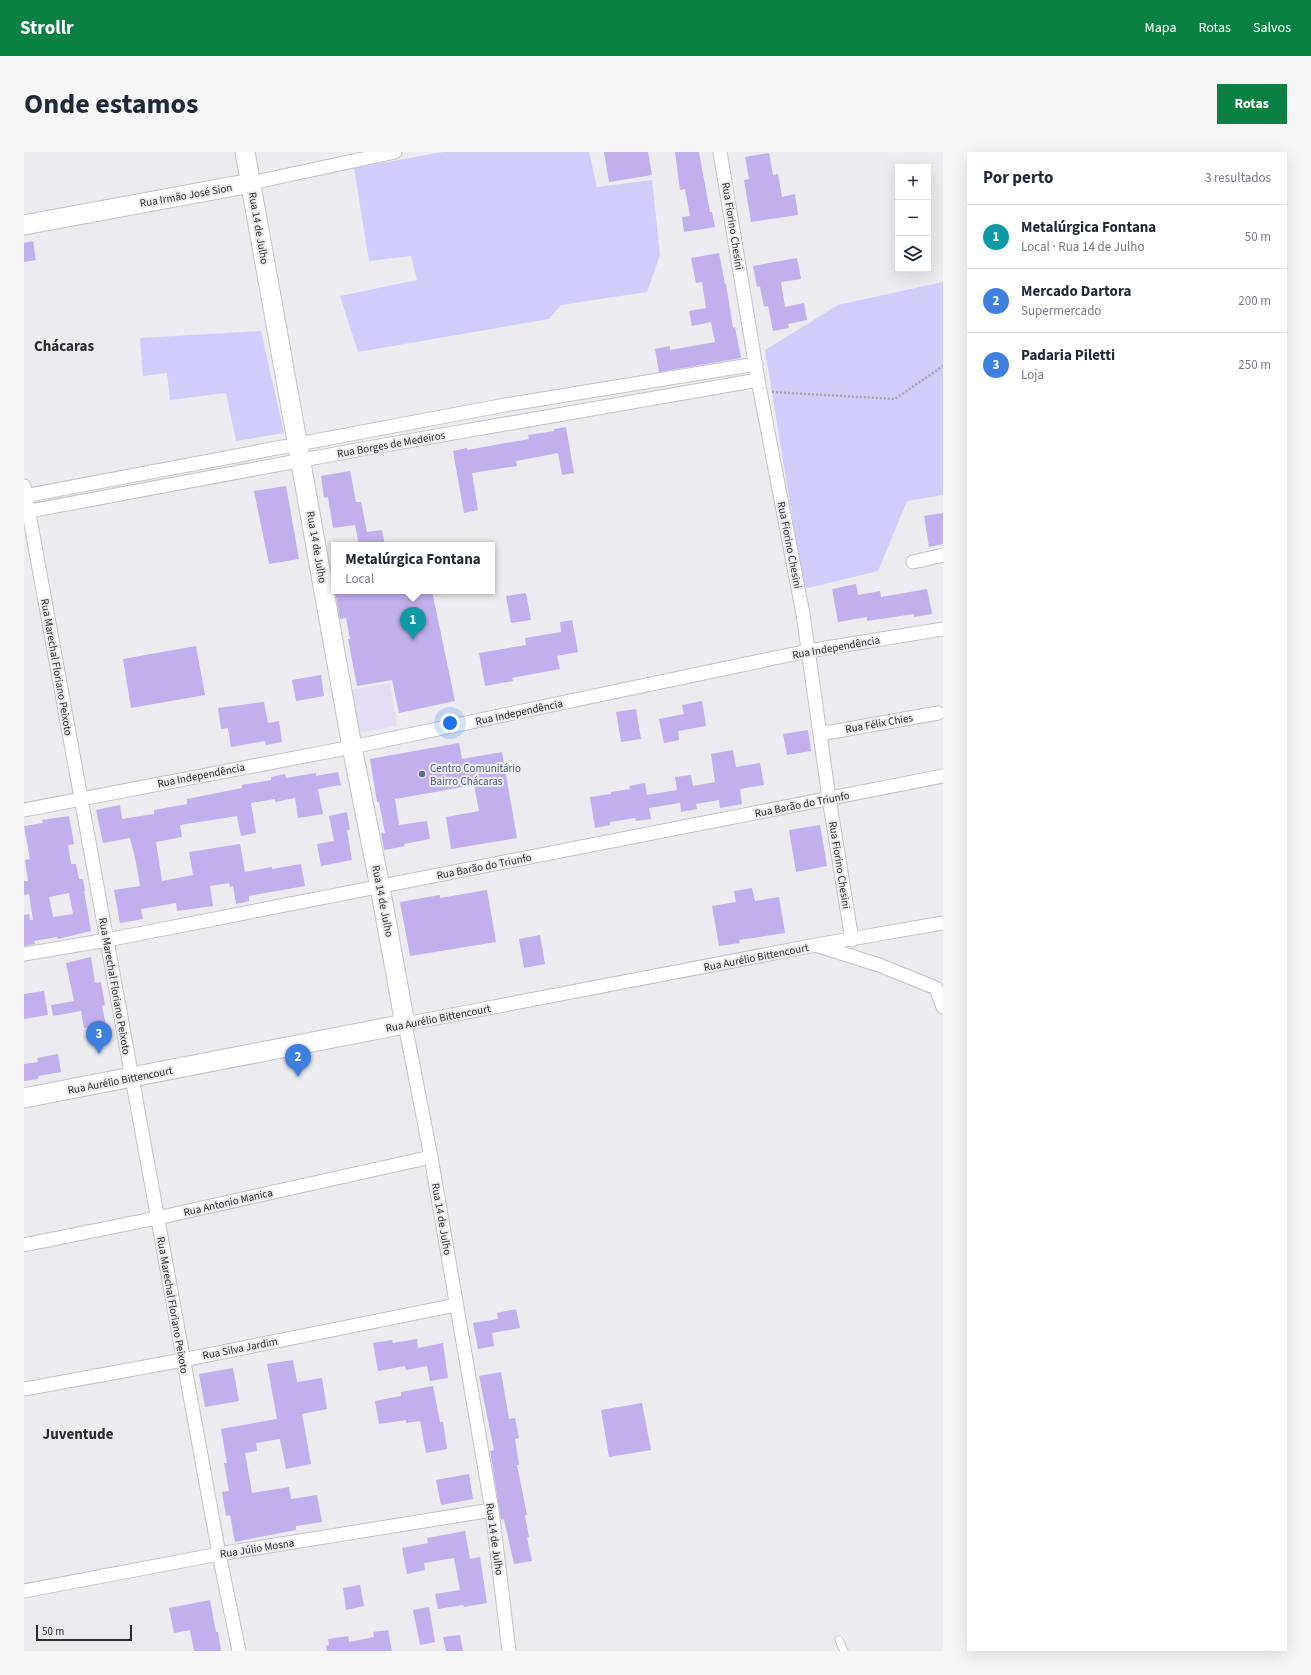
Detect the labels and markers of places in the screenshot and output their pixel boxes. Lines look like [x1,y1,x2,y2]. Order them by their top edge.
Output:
pin: 1 [400,607,426,640]
place label: Centro Comunitário Bairro Chácaras [430,761,521,789]
marker: Centro Comunitário Bairro Chácaras [417,769,427,779]
pin: 3 [86,1021,112,1054]
pin: 2 [285,1044,311,1077]

